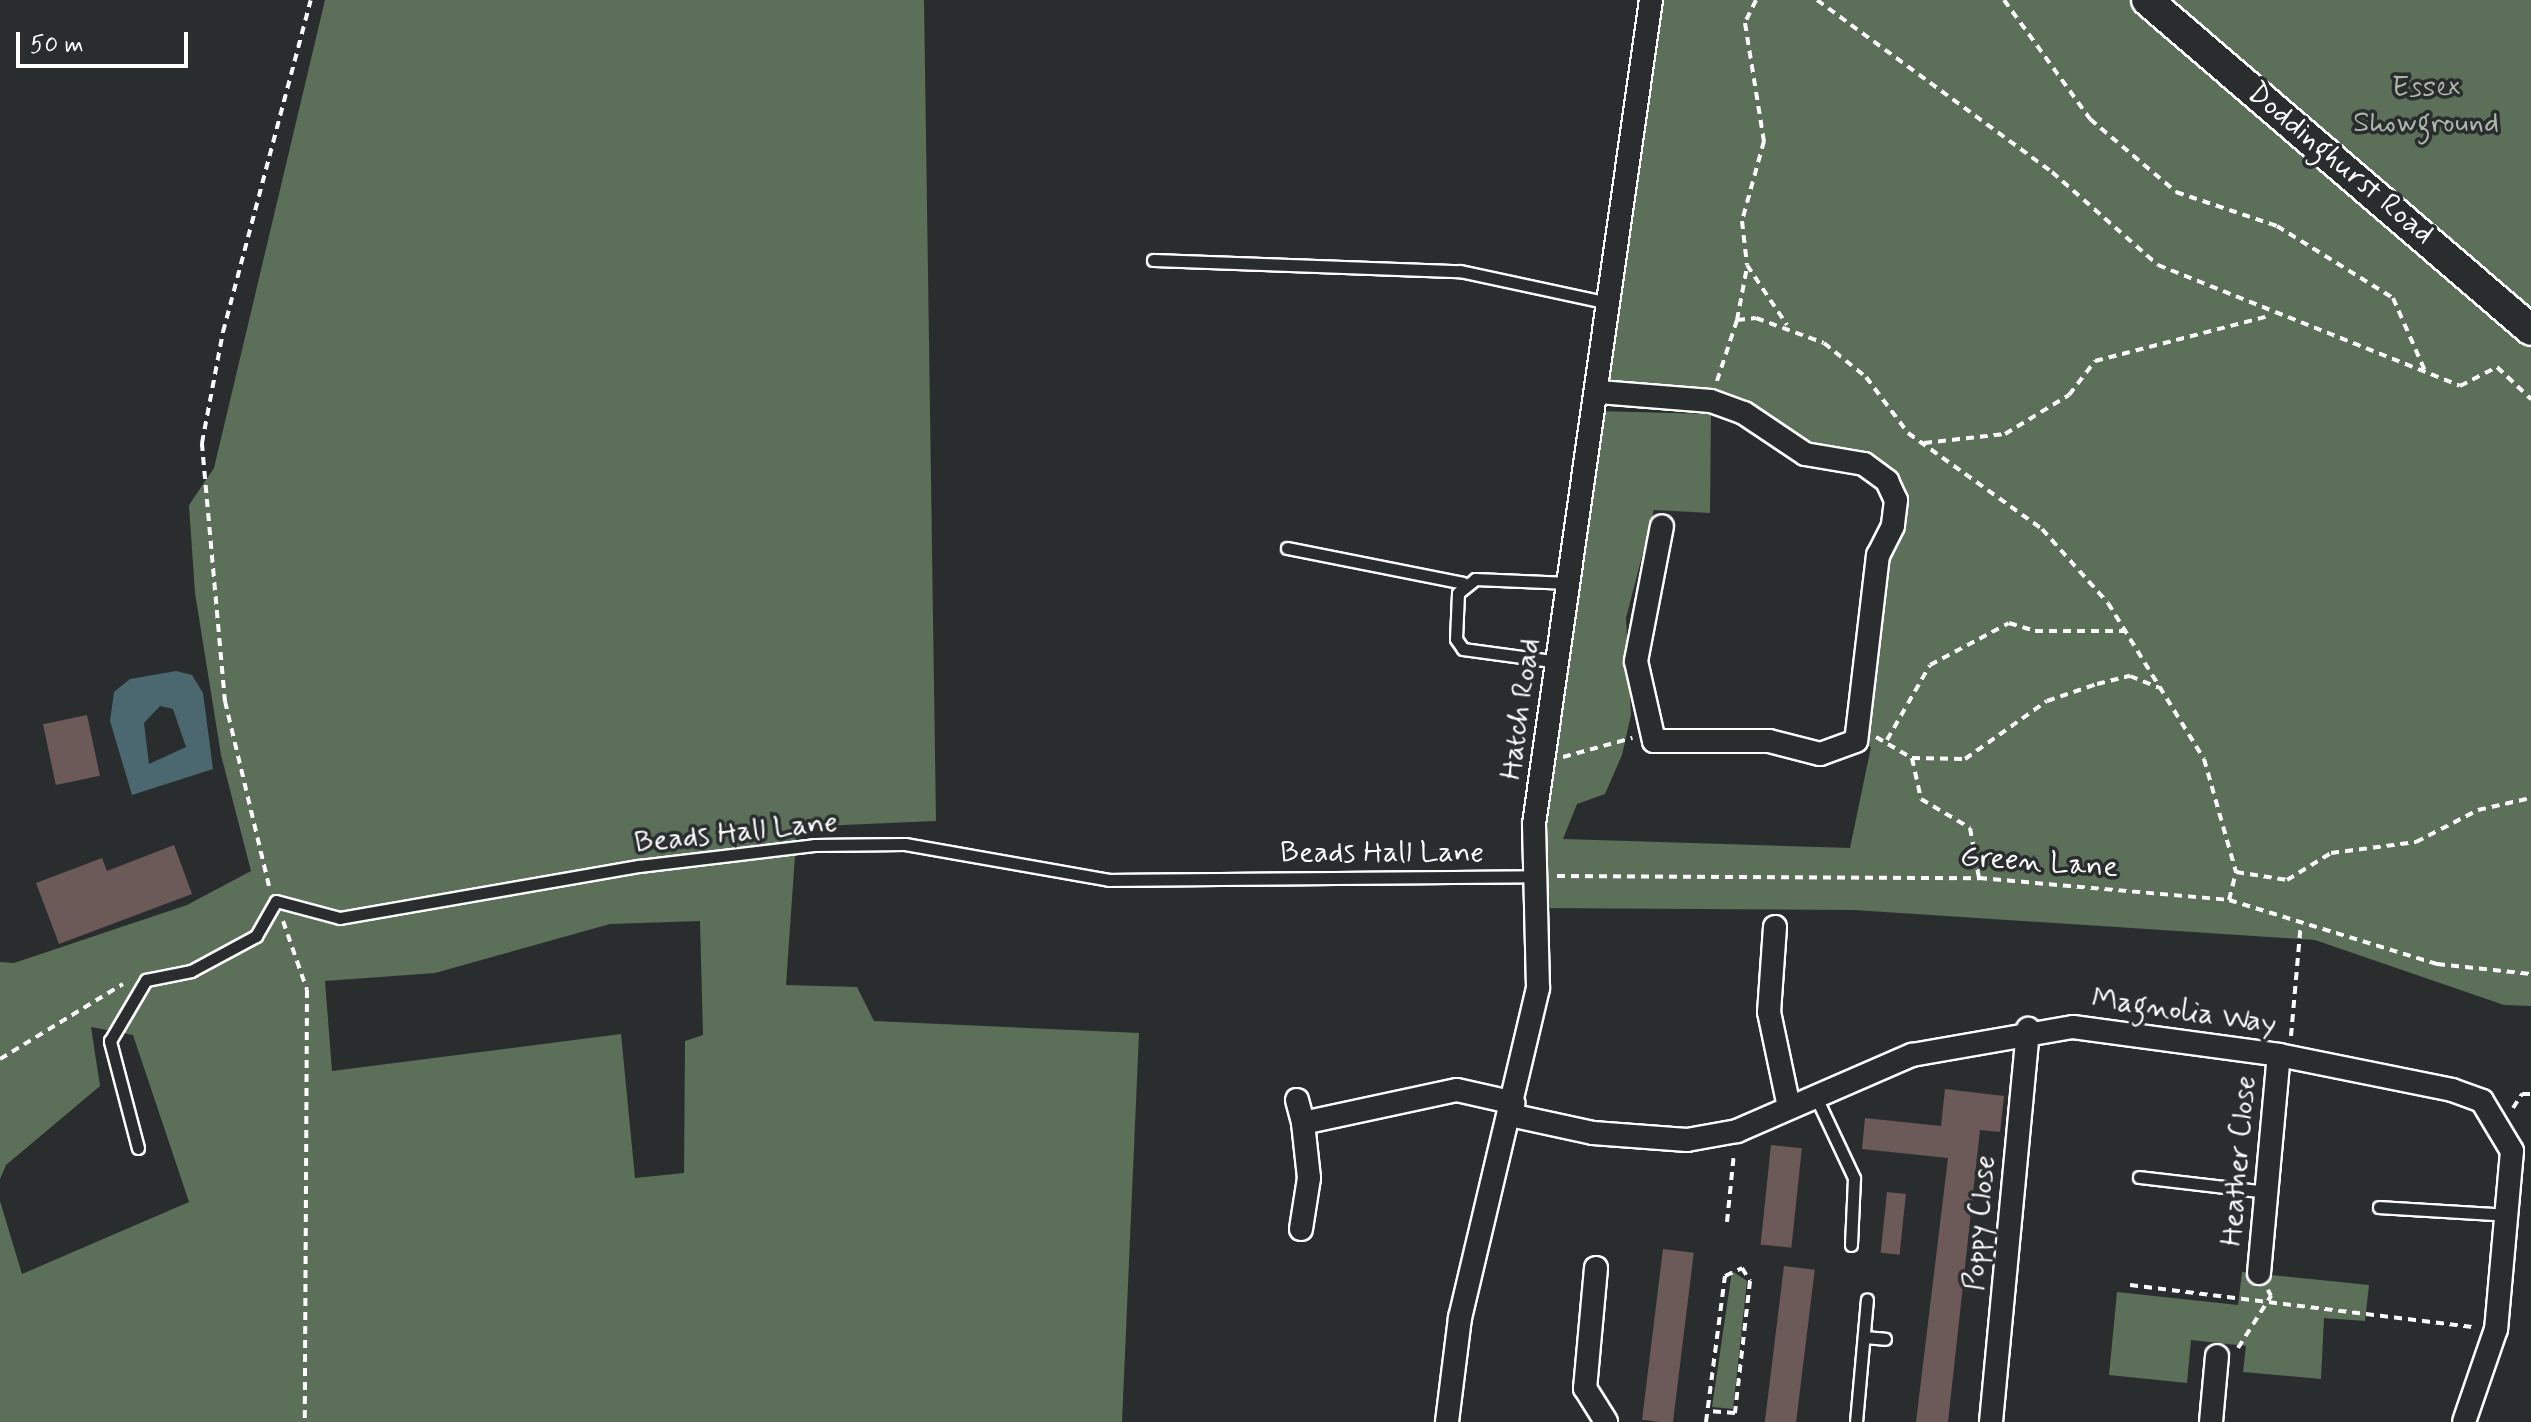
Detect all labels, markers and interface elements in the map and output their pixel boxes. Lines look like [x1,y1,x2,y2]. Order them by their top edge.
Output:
scale bar [20,16,192,66]
text: 50 m [30,30,84,61]
park label: Essex Showground [2353,70,2499,140]
street label: Doddinghurst Road [2239,75,2441,253]
street label: Hatch Road [1493,636,1549,782]
street label: Beads Hall Lane [633,804,839,862]
street label: Beads Hall Lane [1280,835,1484,871]
street label: Green Lane [1961,840,2117,886]
street label: Magnolia Way [2088,981,2280,1043]
street label: Heather Close [2213,1072,2265,1250]
street label: Poppy Close [1956,1151,2004,1295]

